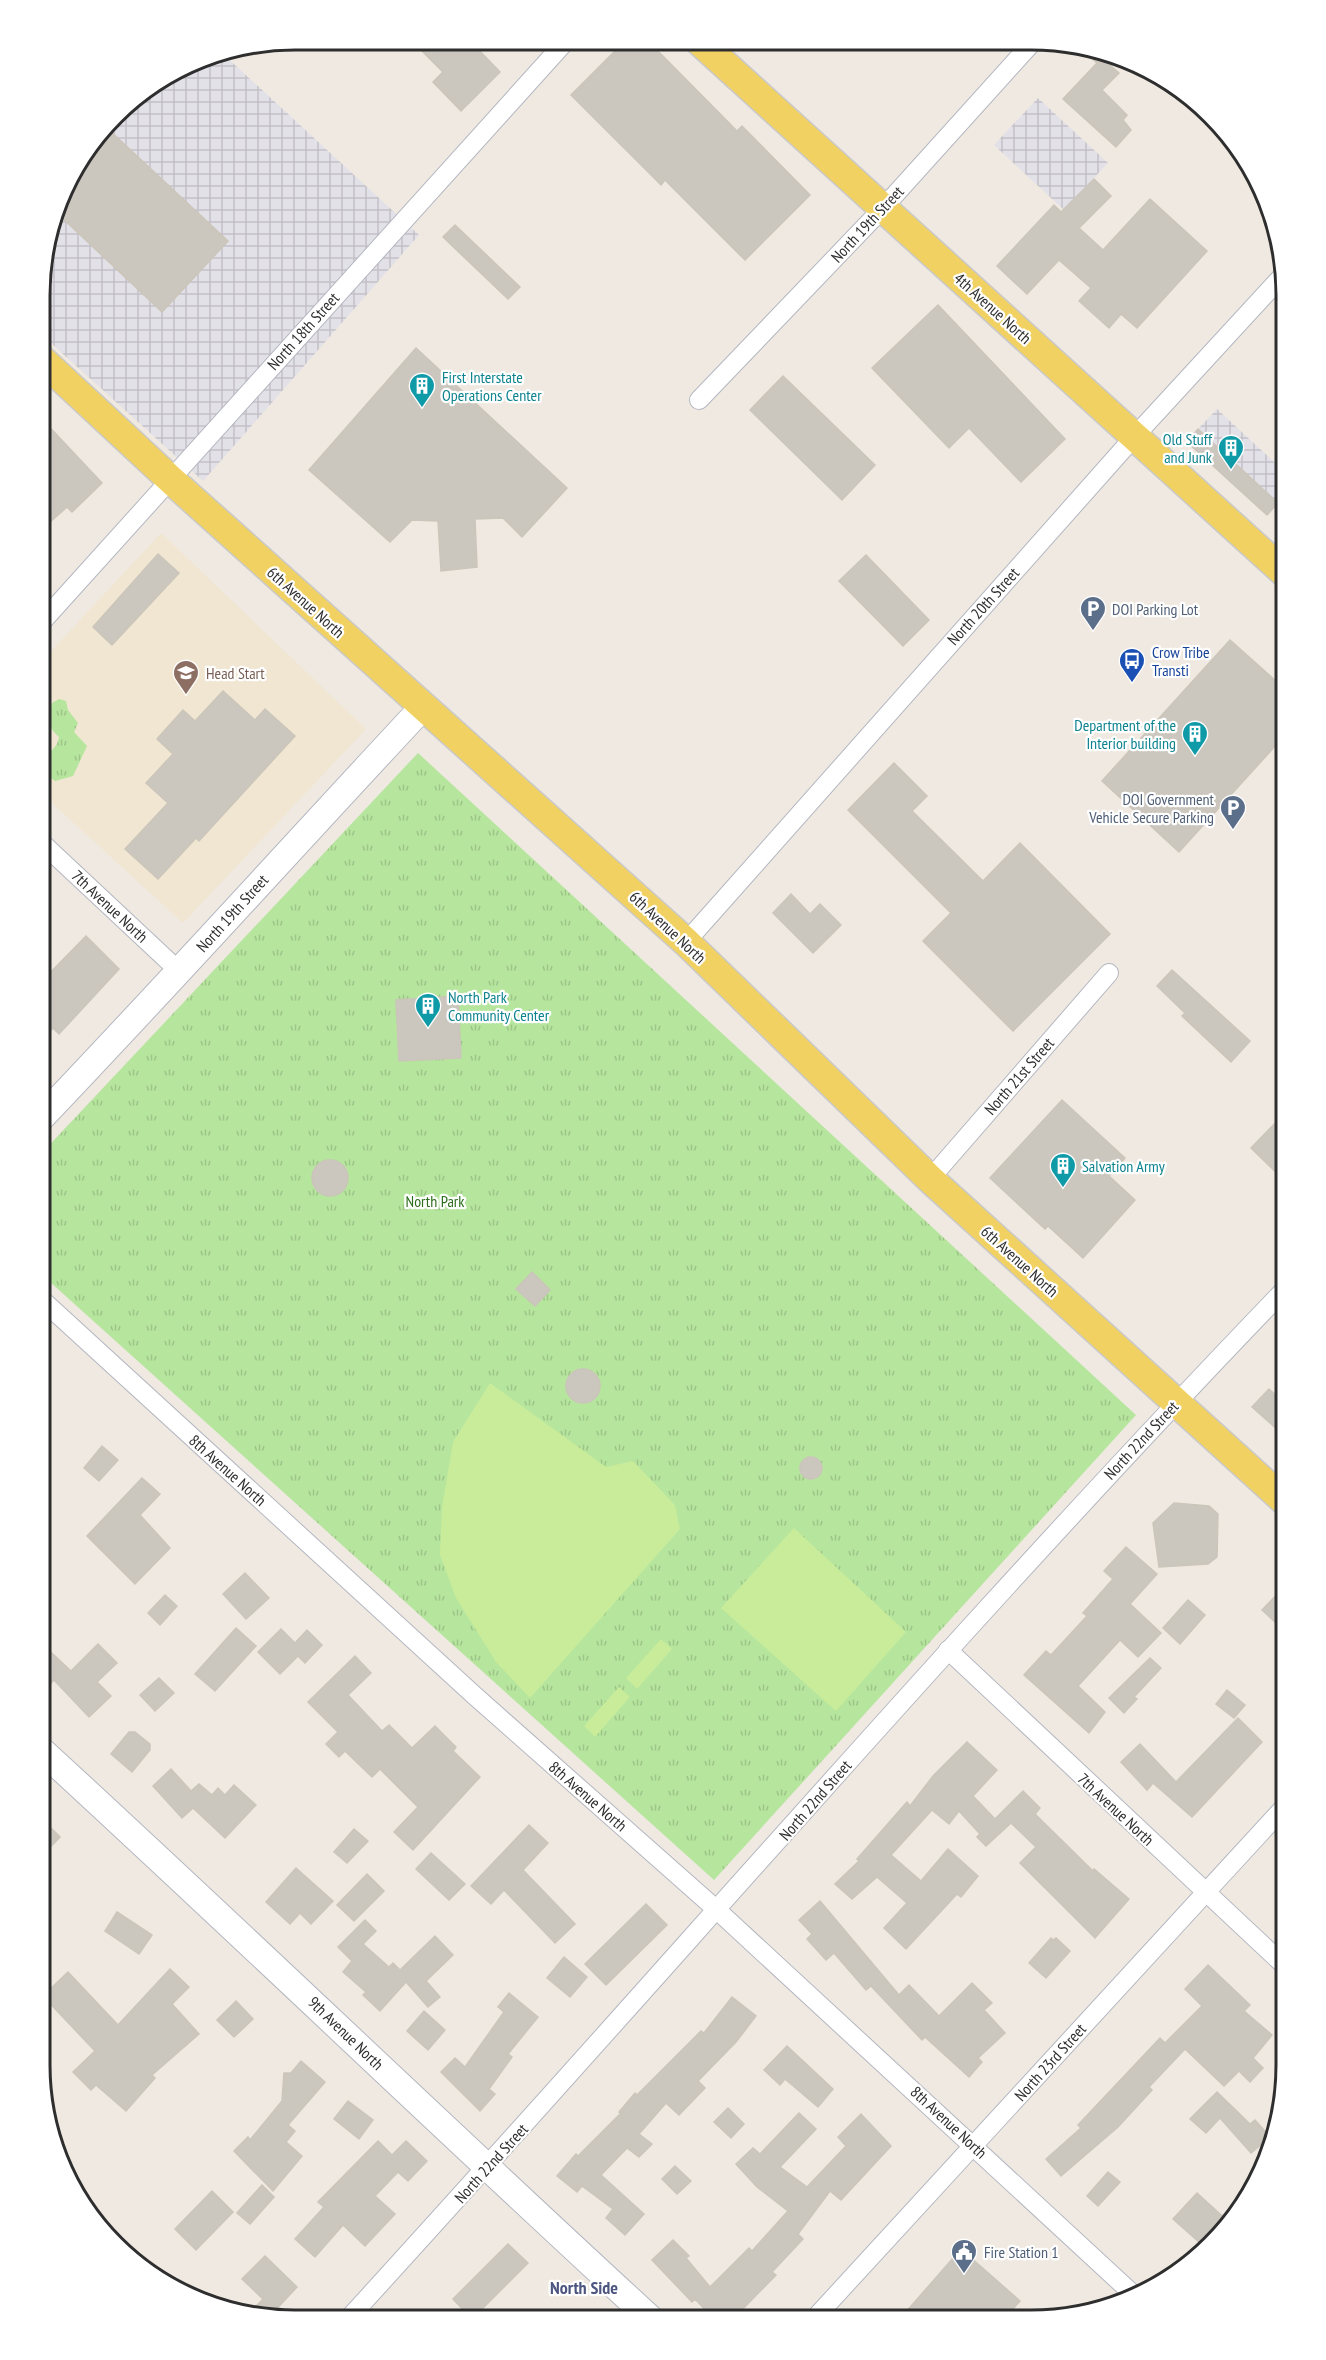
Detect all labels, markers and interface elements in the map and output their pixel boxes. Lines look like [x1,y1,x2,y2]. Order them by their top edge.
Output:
street label: North 19th Street [826,181,908,266]
street label: 4th Avenue North [950,268,1036,348]
street label: North 18th Street [263,288,343,374]
place label: First Interstate Operations Center [442,367,542,405]
building icon: First Interstate Operations Center [407,371,437,409]
place label: Old Stuff and Junk [1163,429,1213,467]
building icon: Old Stuff and Junk [1216,433,1246,471]
street label: 6th Avenue North [263,562,349,642]
street label: North 20th Street [943,563,1023,649]
parking icon: DOI Parking Lot [1078,594,1108,632]
place label: DOI Parking Lot [1112,599,1199,619]
place label: Crow Tribe Transti [1152,642,1210,680]
bus stop icon: Crow Tribe Transti [1117,646,1147,684]
school or university icon: Head Start [171,658,201,696]
place label: Head Start [206,663,265,683]
place label: Department of the Interior building [1074,715,1176,753]
building icon: Department of the Interior building [1180,719,1210,757]
place label: DOI Government Vehicle Secure Parking [1088,789,1215,827]
parking icon: DOI Government Vehicle Secure Parking [1218,793,1248,831]
street label: 7th Avenue North [68,866,152,946]
street label: North 19th Street [192,870,272,956]
street label: 6th Avenue North [626,887,710,967]
place label: North Park Community Center [448,987,550,1025]
building icon: North Park Community Center [413,991,443,1029]
street label: North 21st Street [980,1033,1058,1119]
building icon: Salvation Army [1048,1151,1078,1189]
place label: Salvation Army [1082,1156,1165,1176]
park label: North Park [406,1191,465,1211]
street label: 6th Avenue North [977,1221,1063,1301]
street label: North 22nd Street [1100,1396,1183,1483]
street label: 8th Avenue North [185,1430,271,1510]
street label: North 22nd Street [775,1755,856,1844]
street label: 8th Avenue North [545,1757,631,1835]
street label: 7th Avenue North [1074,1769,1158,1849]
street label: 9th Avenue North [304,1992,388,2074]
street label: North 23rd Street [1010,2019,1090,2105]
street label: 8th Avenue North [907,2082,991,2162]
street label: North 22nd Street [450,2119,532,2207]
public building icon: Fire Station 1 [949,2237,979,2275]
place label: Fire Station 1 [984,2242,1059,2262]
district label: North Side [550,2276,618,2299]

